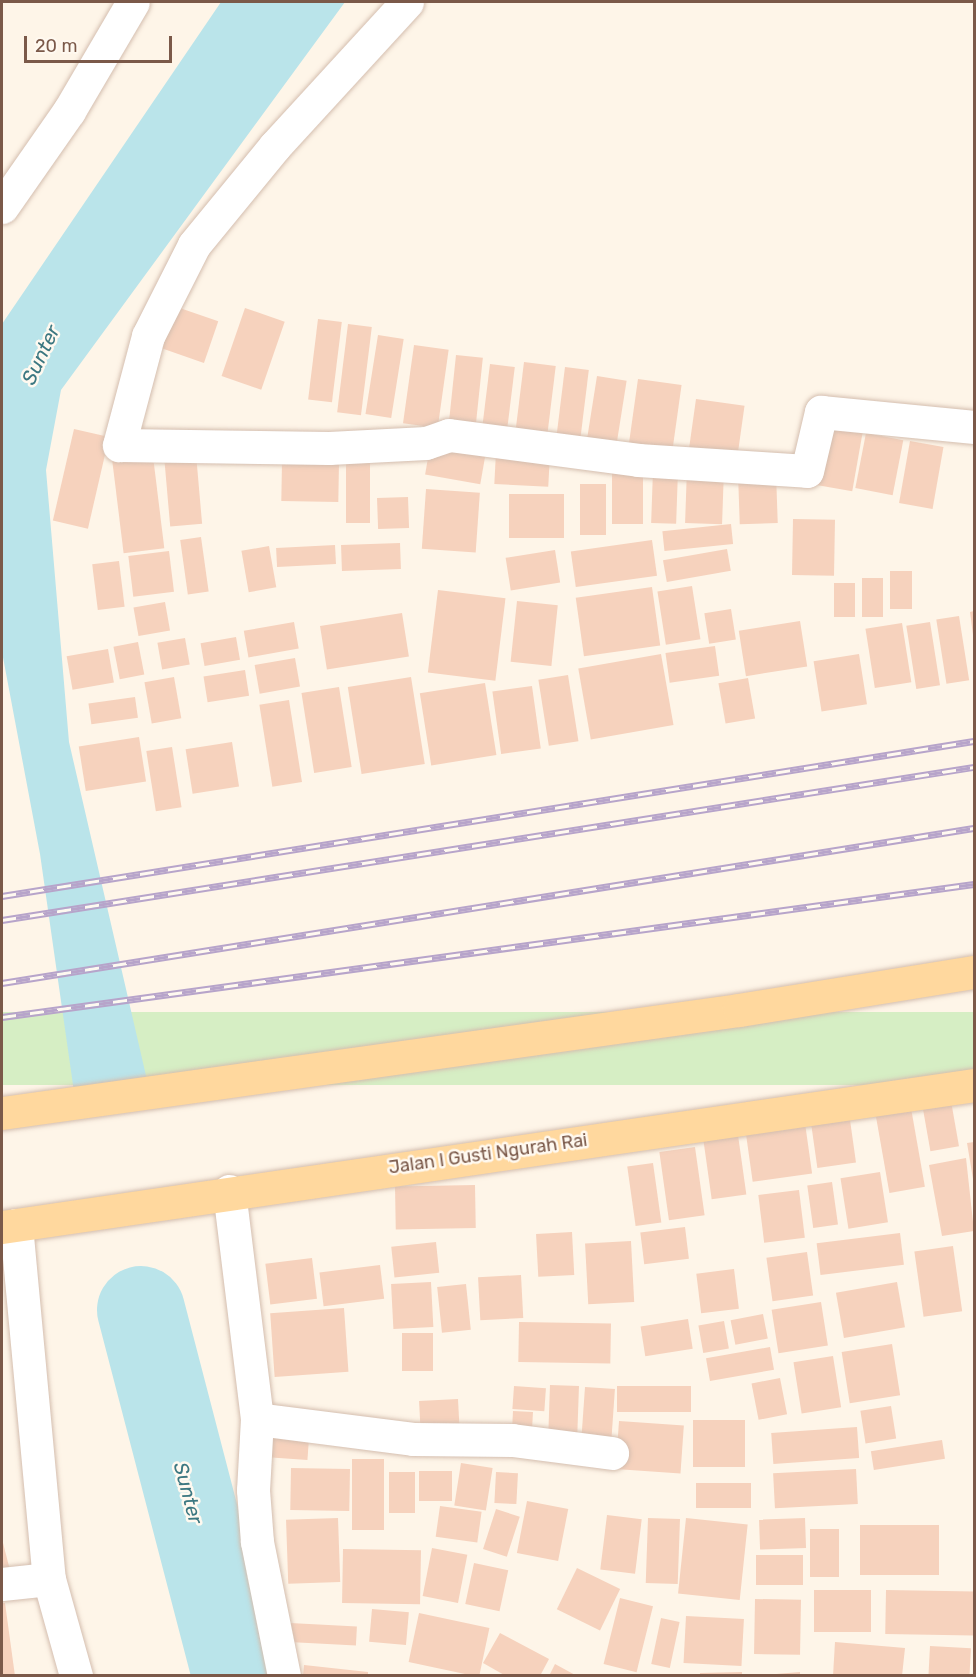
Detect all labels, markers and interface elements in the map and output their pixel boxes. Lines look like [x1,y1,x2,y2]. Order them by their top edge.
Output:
scale bar [27,24,176,62]
text: 20 m [35,35,77,57]
water label: Sunter [17,321,65,389]
street label: Jalan I Gusti Ngurah Rai [387,1129,589,1179]
water label: Sunter [168,1460,208,1526]

